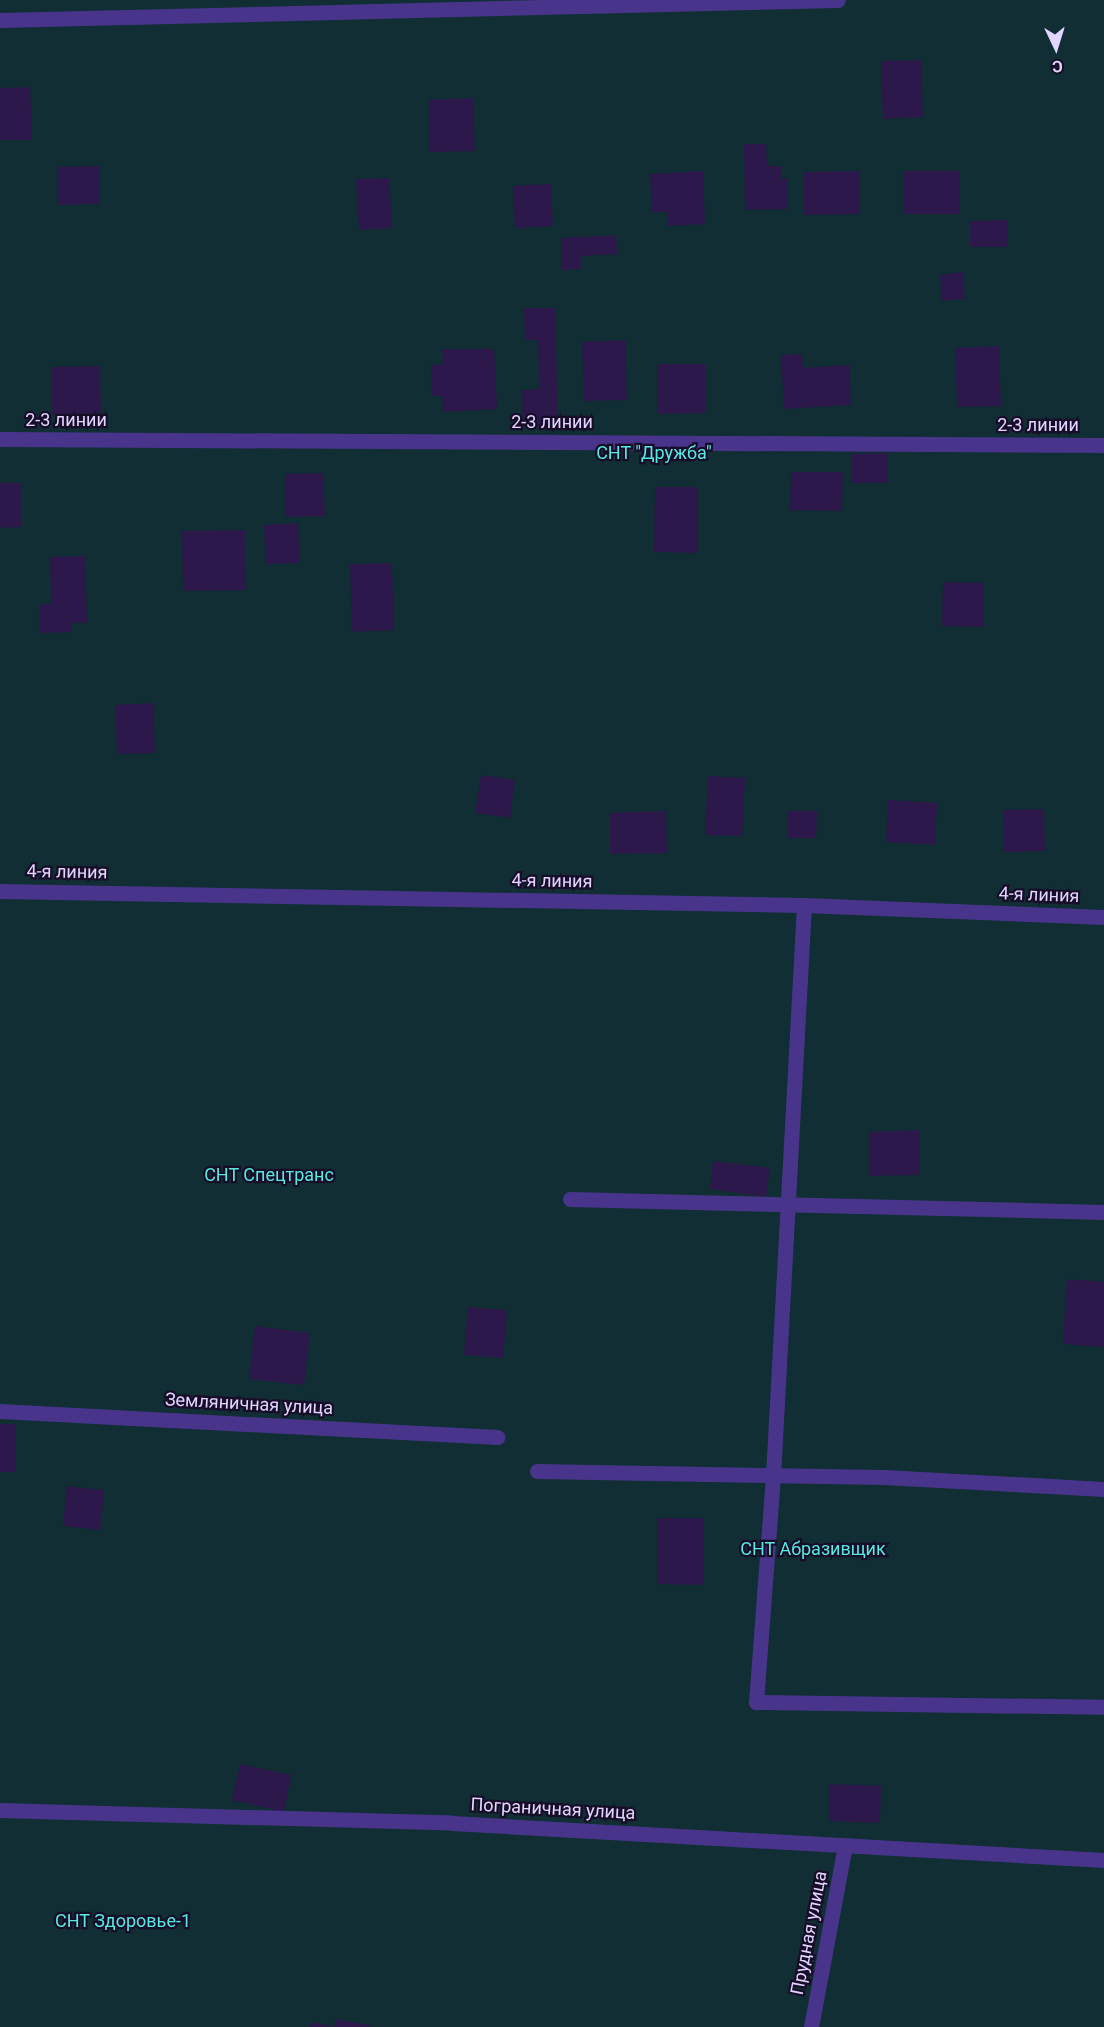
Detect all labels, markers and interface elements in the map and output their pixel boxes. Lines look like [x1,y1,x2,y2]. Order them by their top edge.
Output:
north arrow [1026,18,1086,78]
text: С [1051,57,1063,76]
street label: 2-3 линии [25,409,107,431]
street label: 2-3 линии [511,411,593,433]
street label: 2-3 линии [997,414,1079,436]
park label: СНТ "Дружба" [596,442,712,464]
street label: 4-я линия [26,860,108,884]
street label: 4-я линия [511,869,593,893]
street label: 4-я линия [998,883,1080,907]
park label: СНТ Спецтранс [204,1164,334,1186]
street label: Земляничная улица [164,1389,334,1419]
park label: СНТ Абразивщик [740,1538,886,1560]
street label: Пограничная улица [470,1794,636,1824]
street label: Прудная улица [786,1869,832,1997]
park label: СНТ Здоровье-1 [55,1910,191,1932]

